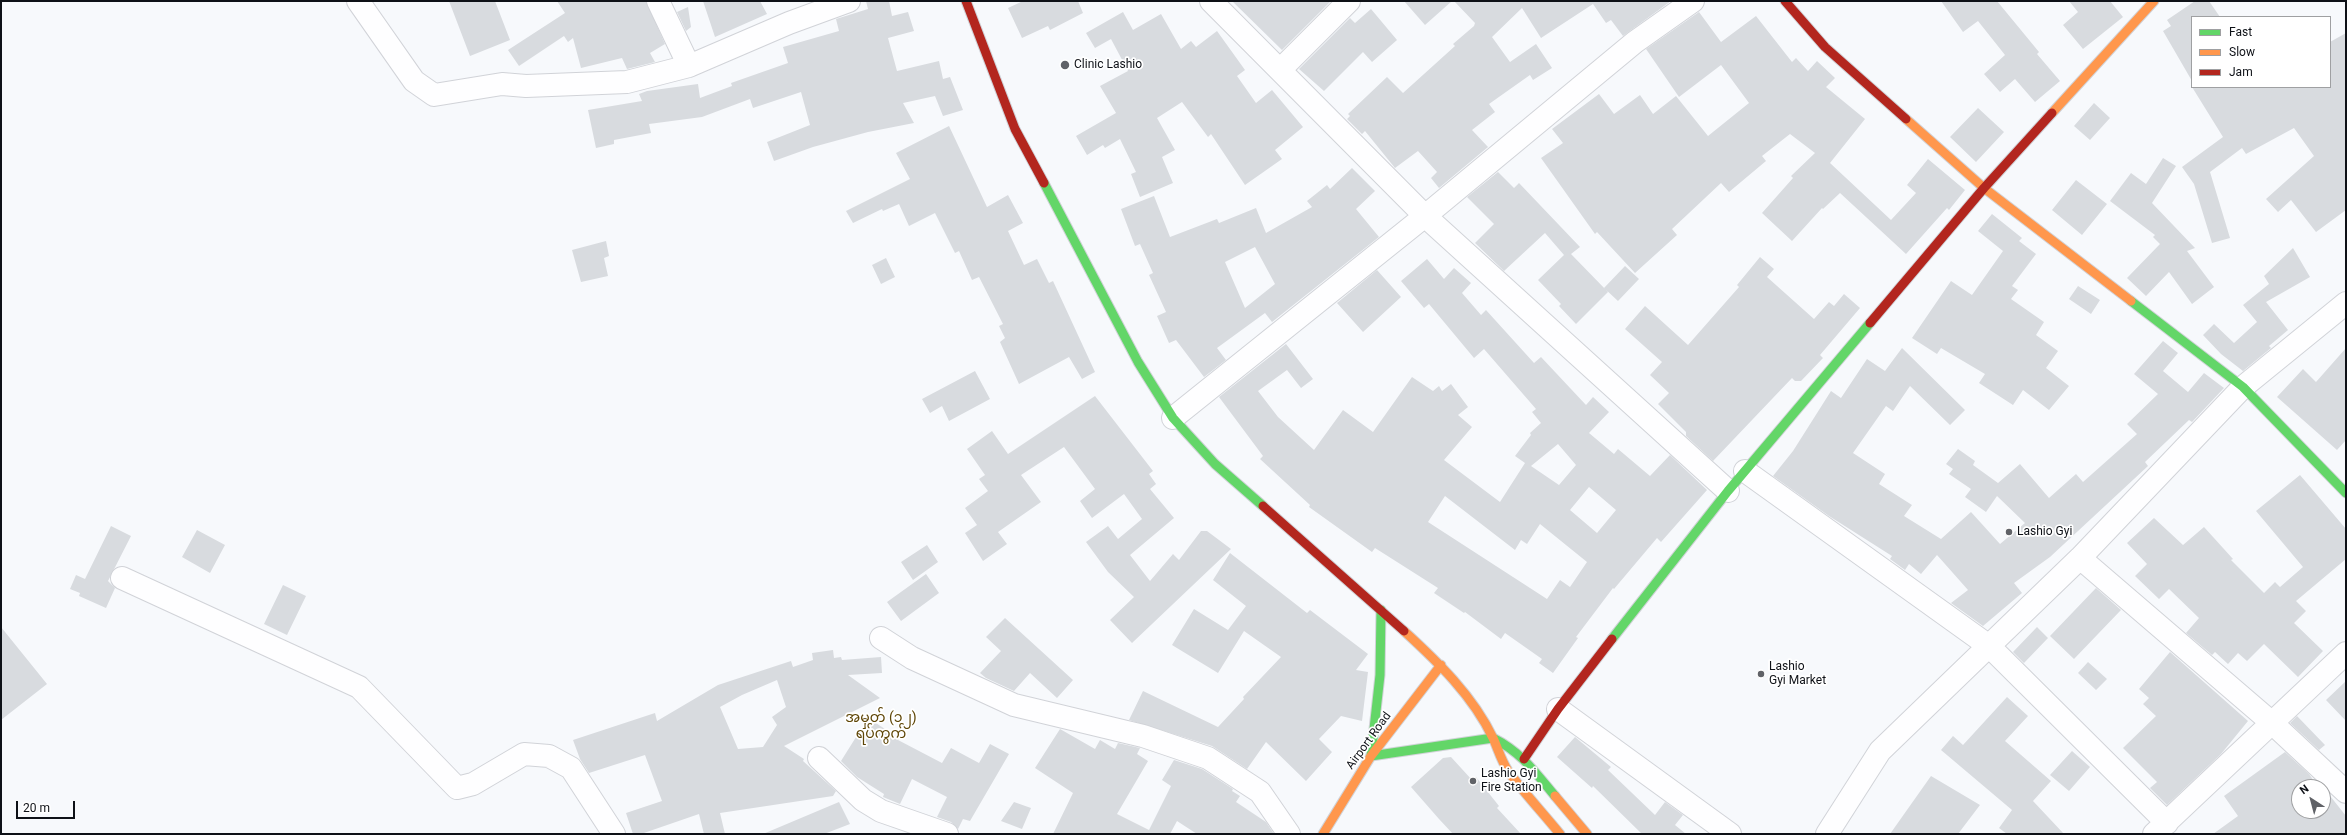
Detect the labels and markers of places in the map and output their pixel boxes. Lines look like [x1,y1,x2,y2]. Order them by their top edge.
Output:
place label: Clinic Lashio [1074,58,1142,72]
marker: Clinic Lashio [1059,59,1071,71]
place label: Lashio Gyi [2017,525,2072,539]
marker: Lashio Gyi [2004,527,2014,537]
place label: Lashio Gyi Market [1769,660,1826,688]
marker: Lashio Gyi Market [1756,669,1766,679]
place label: Lashio Gyi Fire Station [1481,767,1542,795]
marker: Lashio Gyi Fire Station [1468,776,1478,786]

